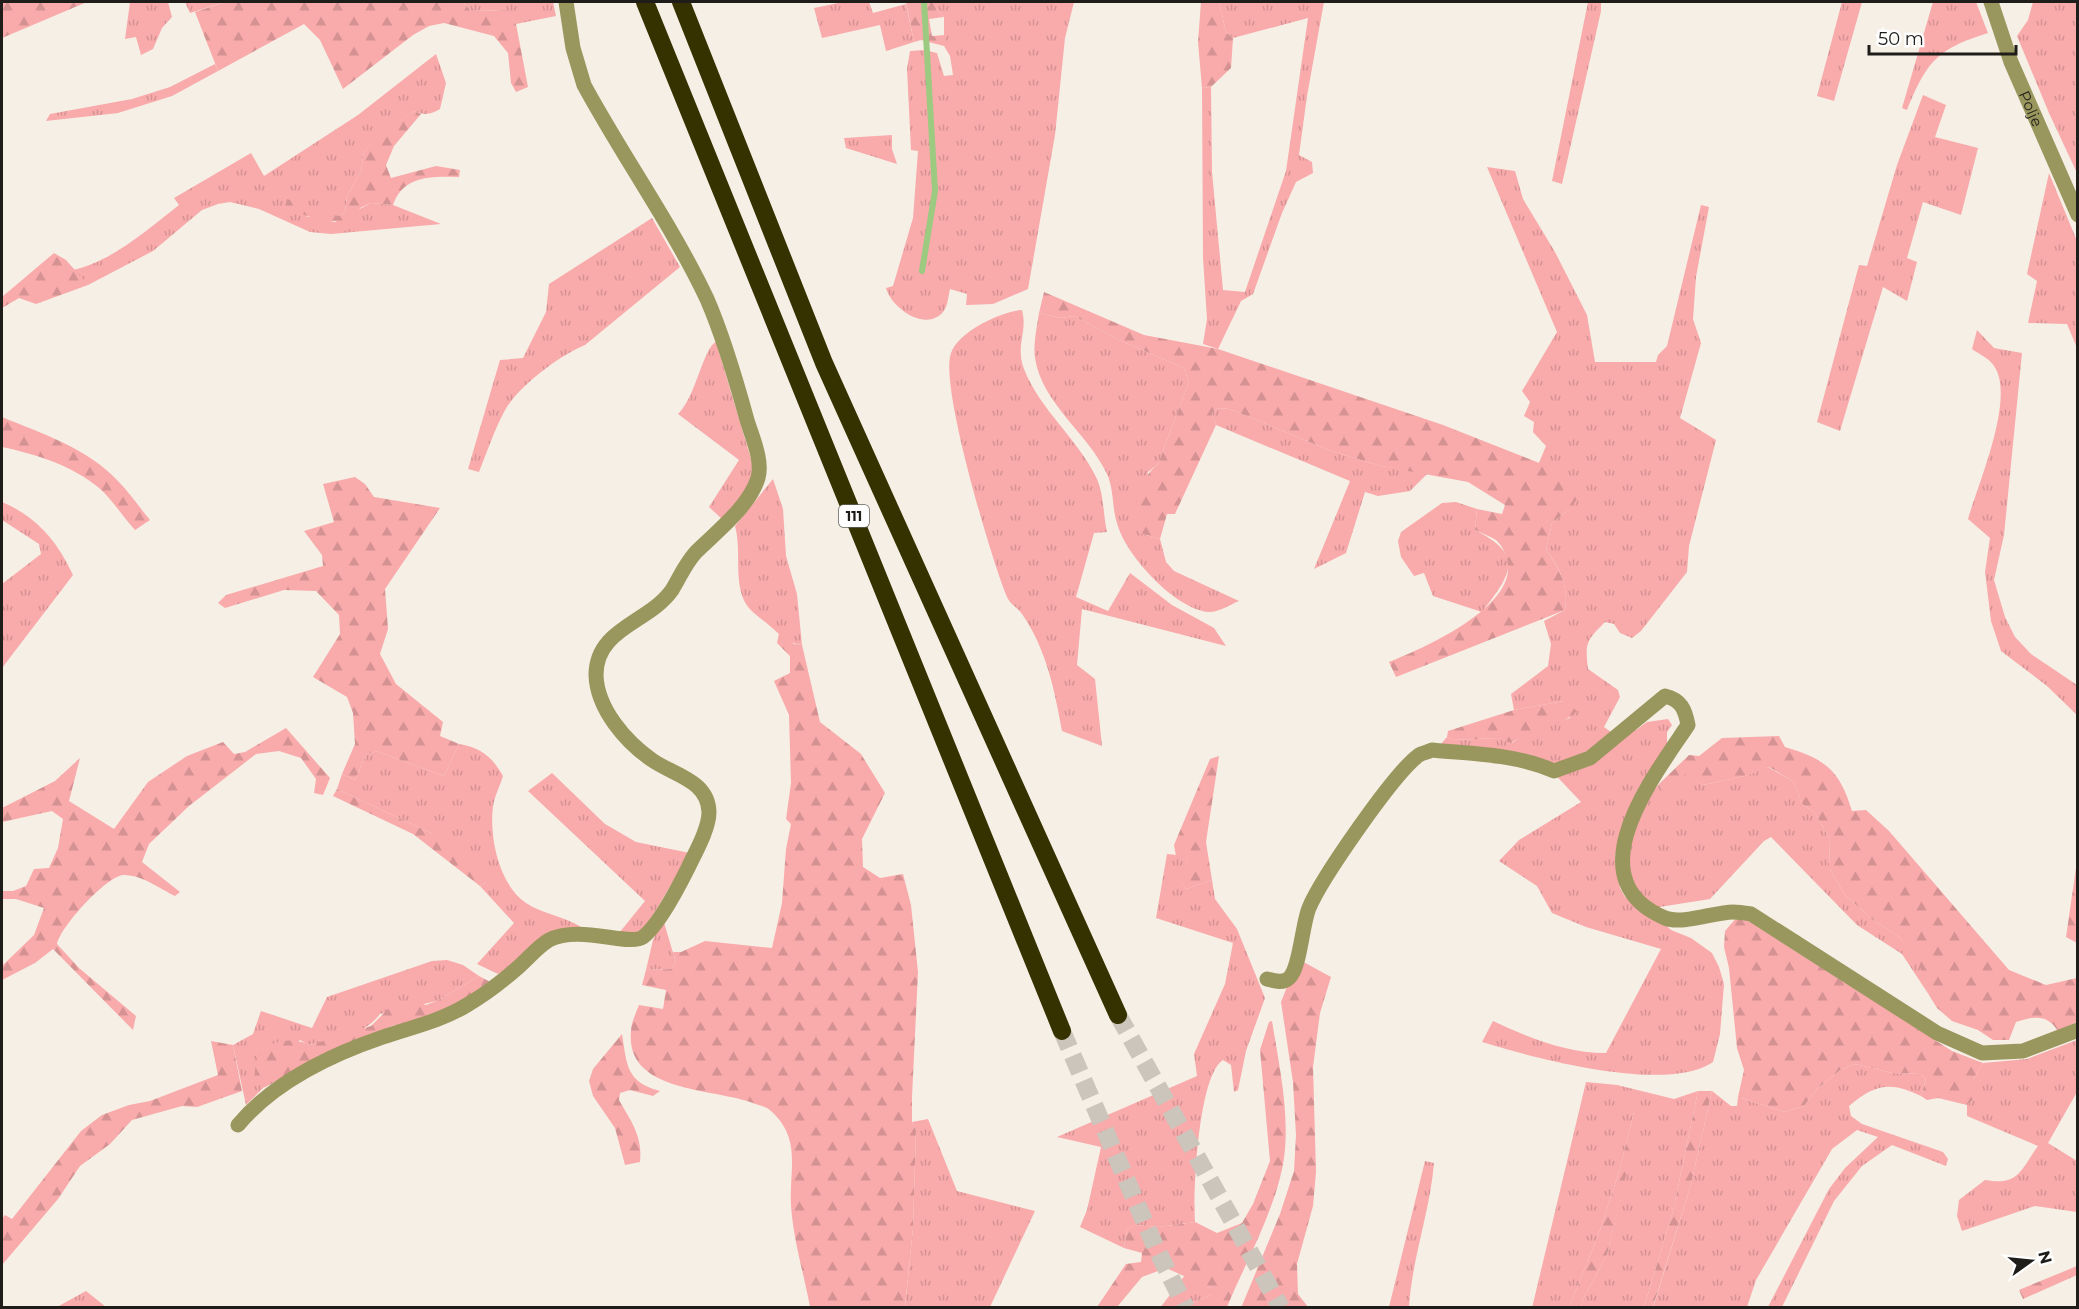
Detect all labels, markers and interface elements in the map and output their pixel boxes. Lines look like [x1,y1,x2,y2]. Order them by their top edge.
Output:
scale bar [1869,18,2016,56]
text: 50 m [1878,28,1924,50]
street label: Polje [2015,88,2048,129]
road number: 111 [839,505,869,527]
north arrow [2001,1231,2061,1291]
text: N [2034,1249,2056,1266]

